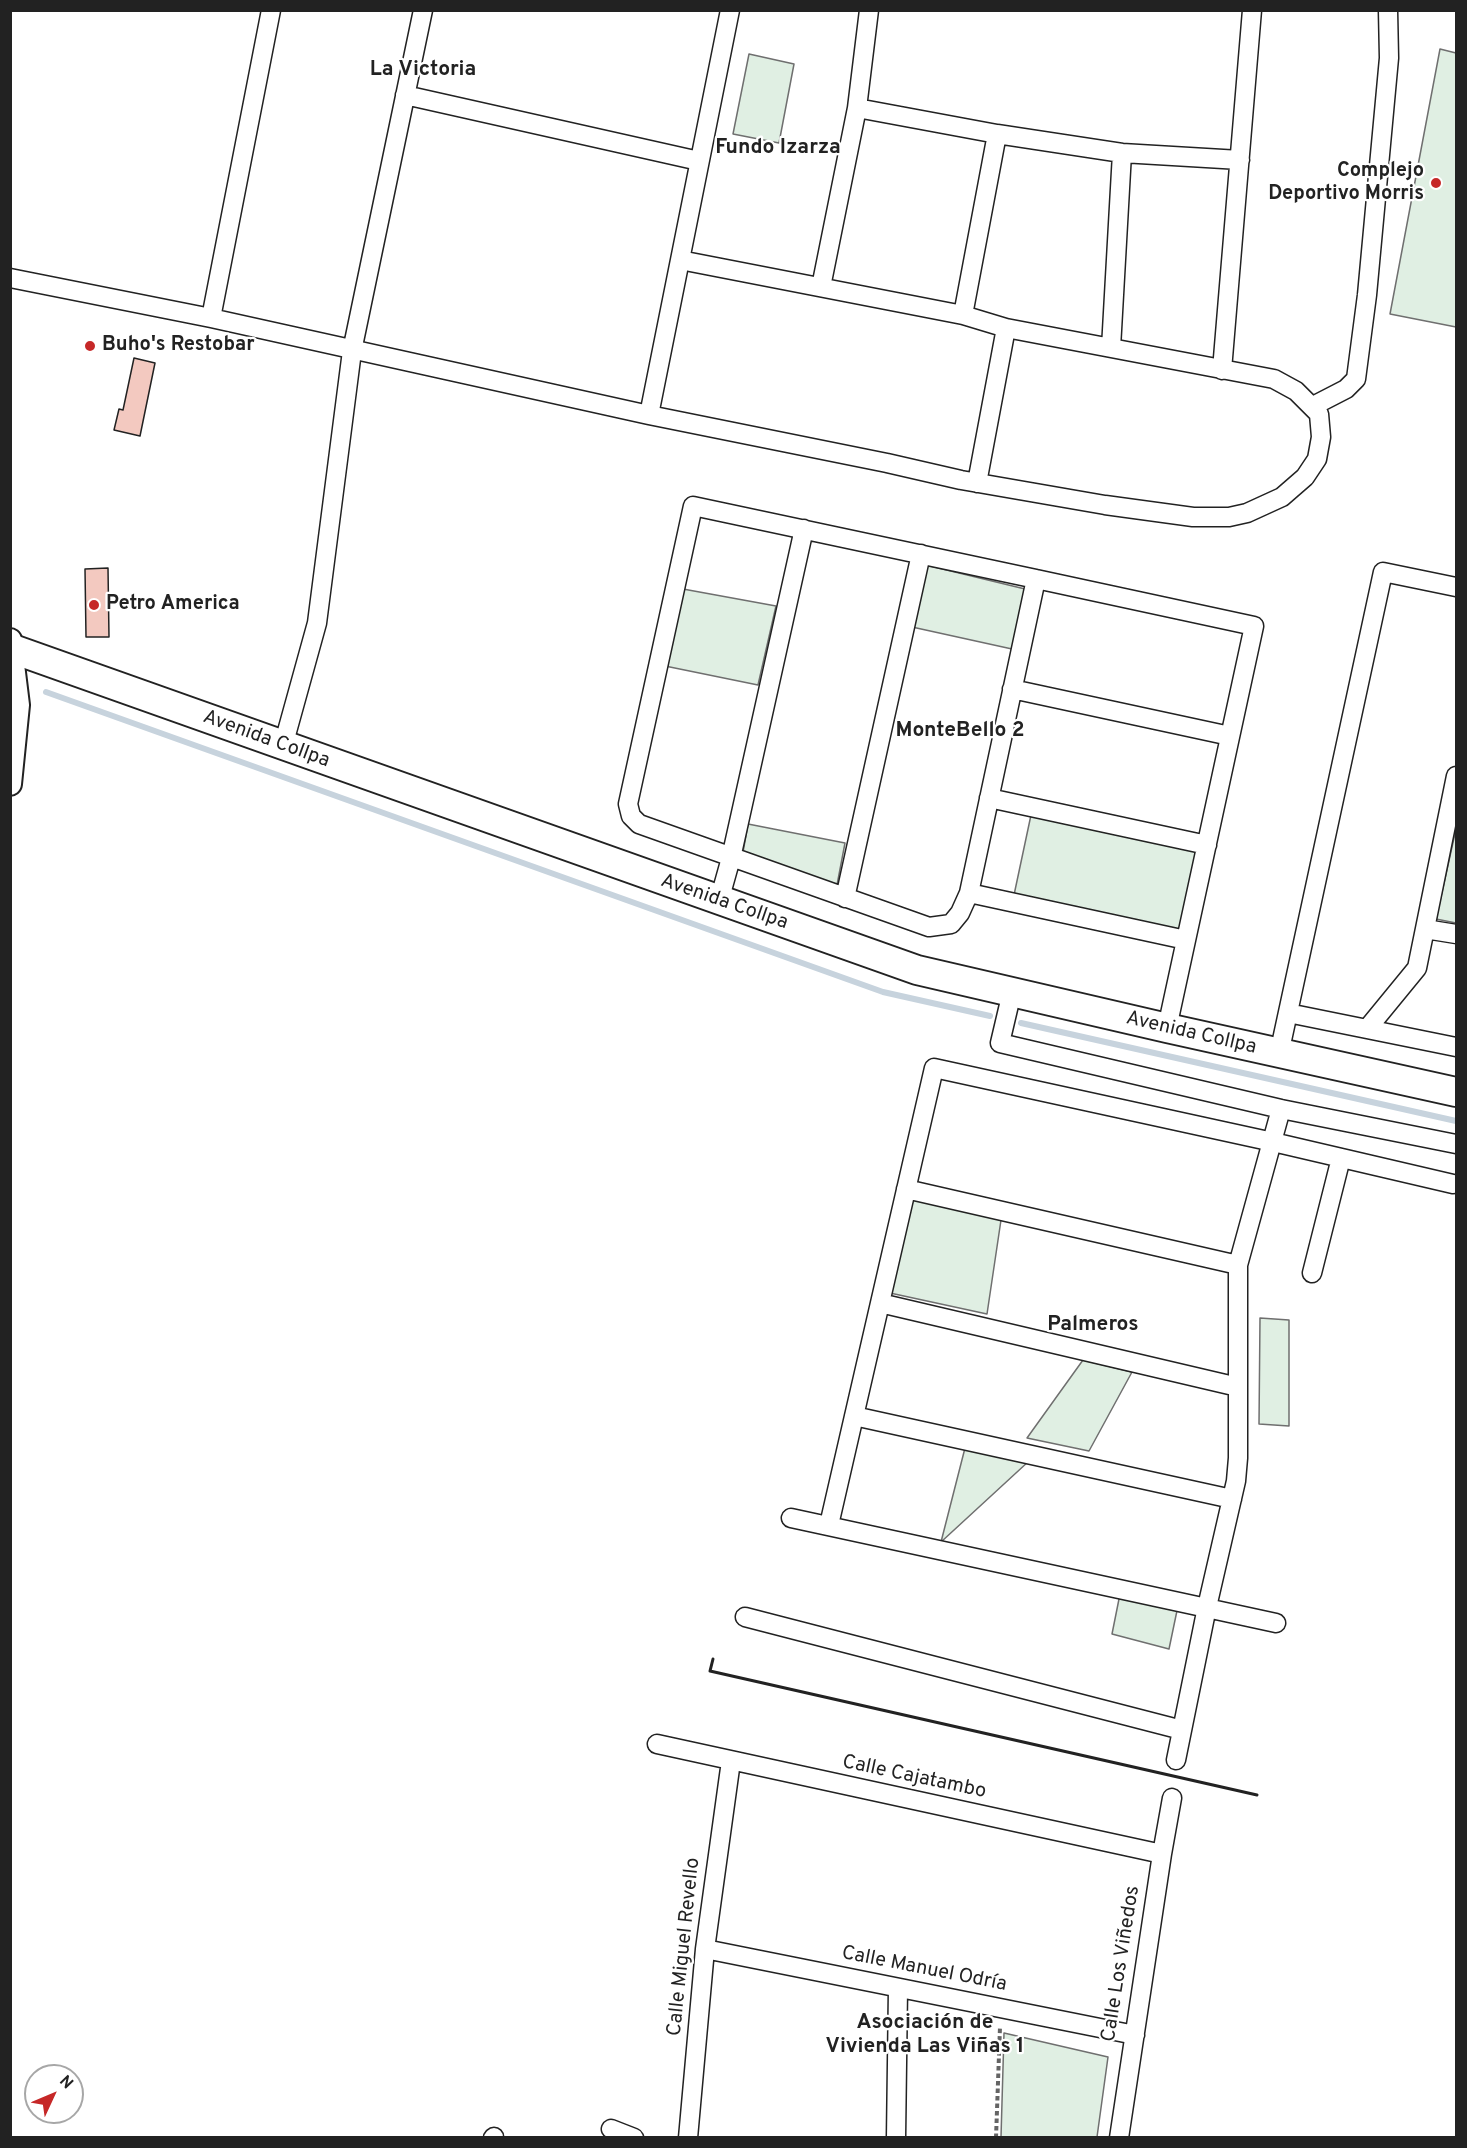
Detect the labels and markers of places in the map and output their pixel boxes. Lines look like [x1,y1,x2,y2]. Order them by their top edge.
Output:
place label: Complejo Deportivo Morris [1268,160,1424,207]
marker: Complejo Deportivo Morris [1429,176,1443,190]
place label: Buho's Restobar [102,334,255,358]
marker: Buho's Restobar [83,339,97,353]
place label: Petro America [106,593,240,617]
marker: Petro America [87,598,101,612]

